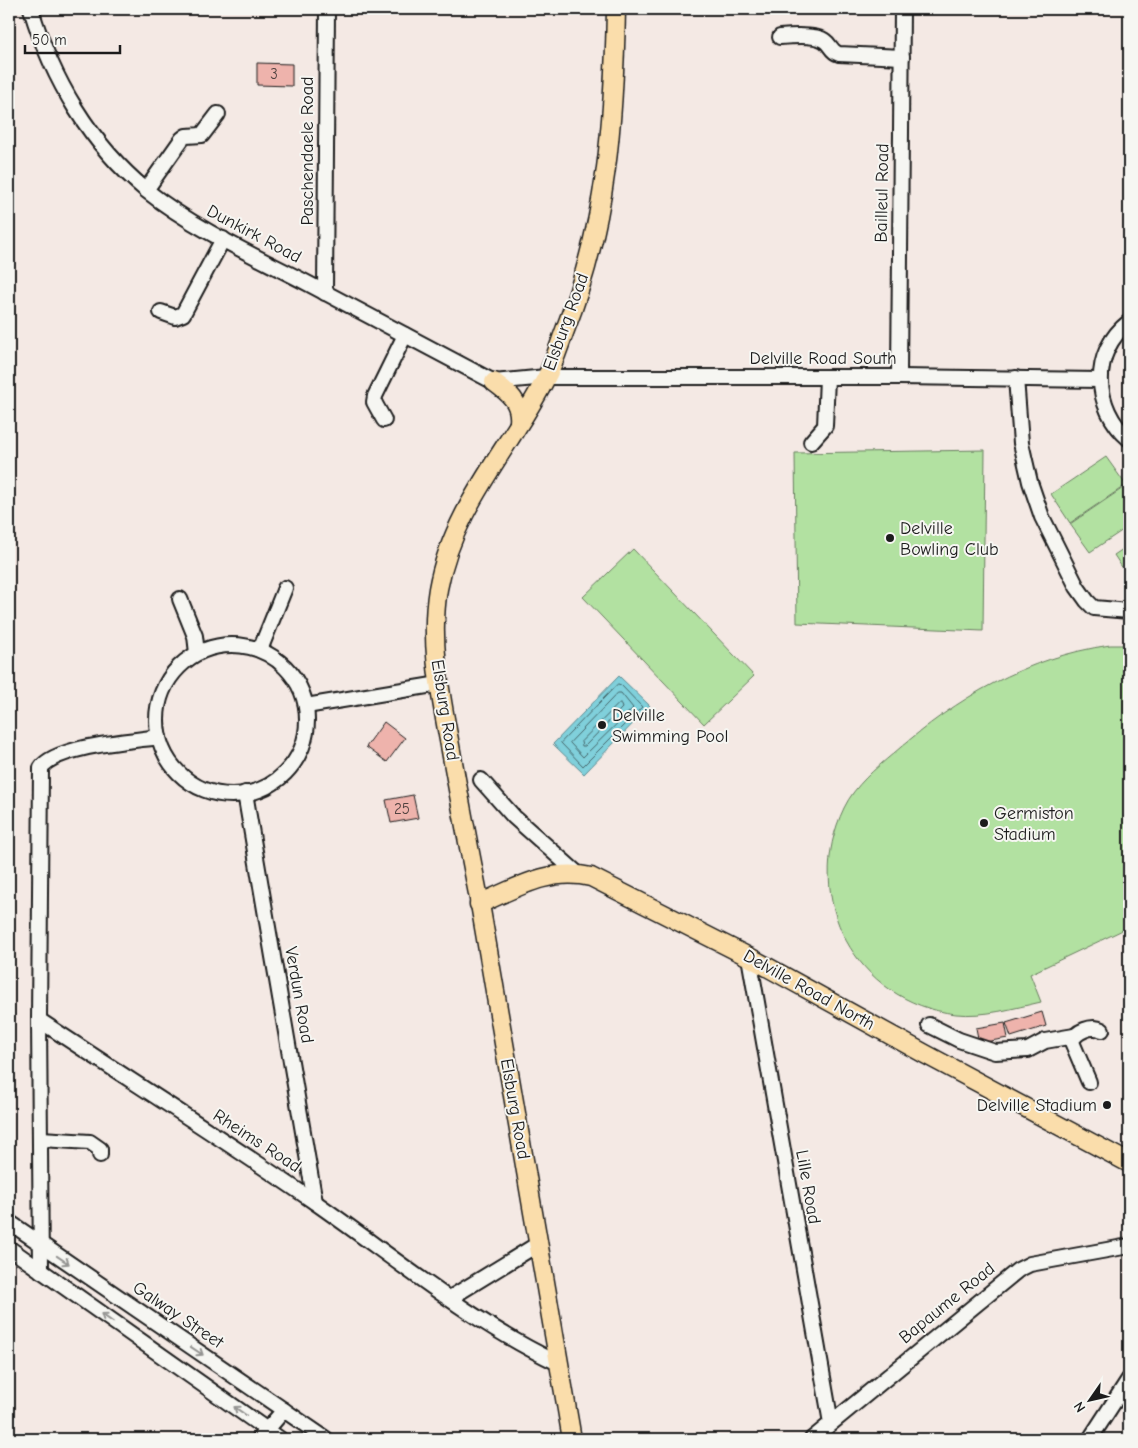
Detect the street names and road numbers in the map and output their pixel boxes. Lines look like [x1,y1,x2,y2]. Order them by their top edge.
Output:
street label: Paschendaele Road [297,76,318,226]
street label: Bailleul Road [871,143,893,243]
street label: Dunkirk Road [203,200,305,268]
street label: Elsburg Road [539,270,593,374]
street label: Delville Road South [749,348,897,369]
street label: Elsburg Road [427,658,463,762]
street label: Verdun Road [280,945,318,1045]
street label: Delville Road North [740,945,878,1035]
street label: Elsburg Road [496,1057,534,1161]
street label: Rheims Road [209,1105,305,1177]
street label: Lille Road [791,1148,825,1226]
street label: Bapaume Road [895,1258,999,1348]
street label: Galway Street [129,1277,228,1354]

